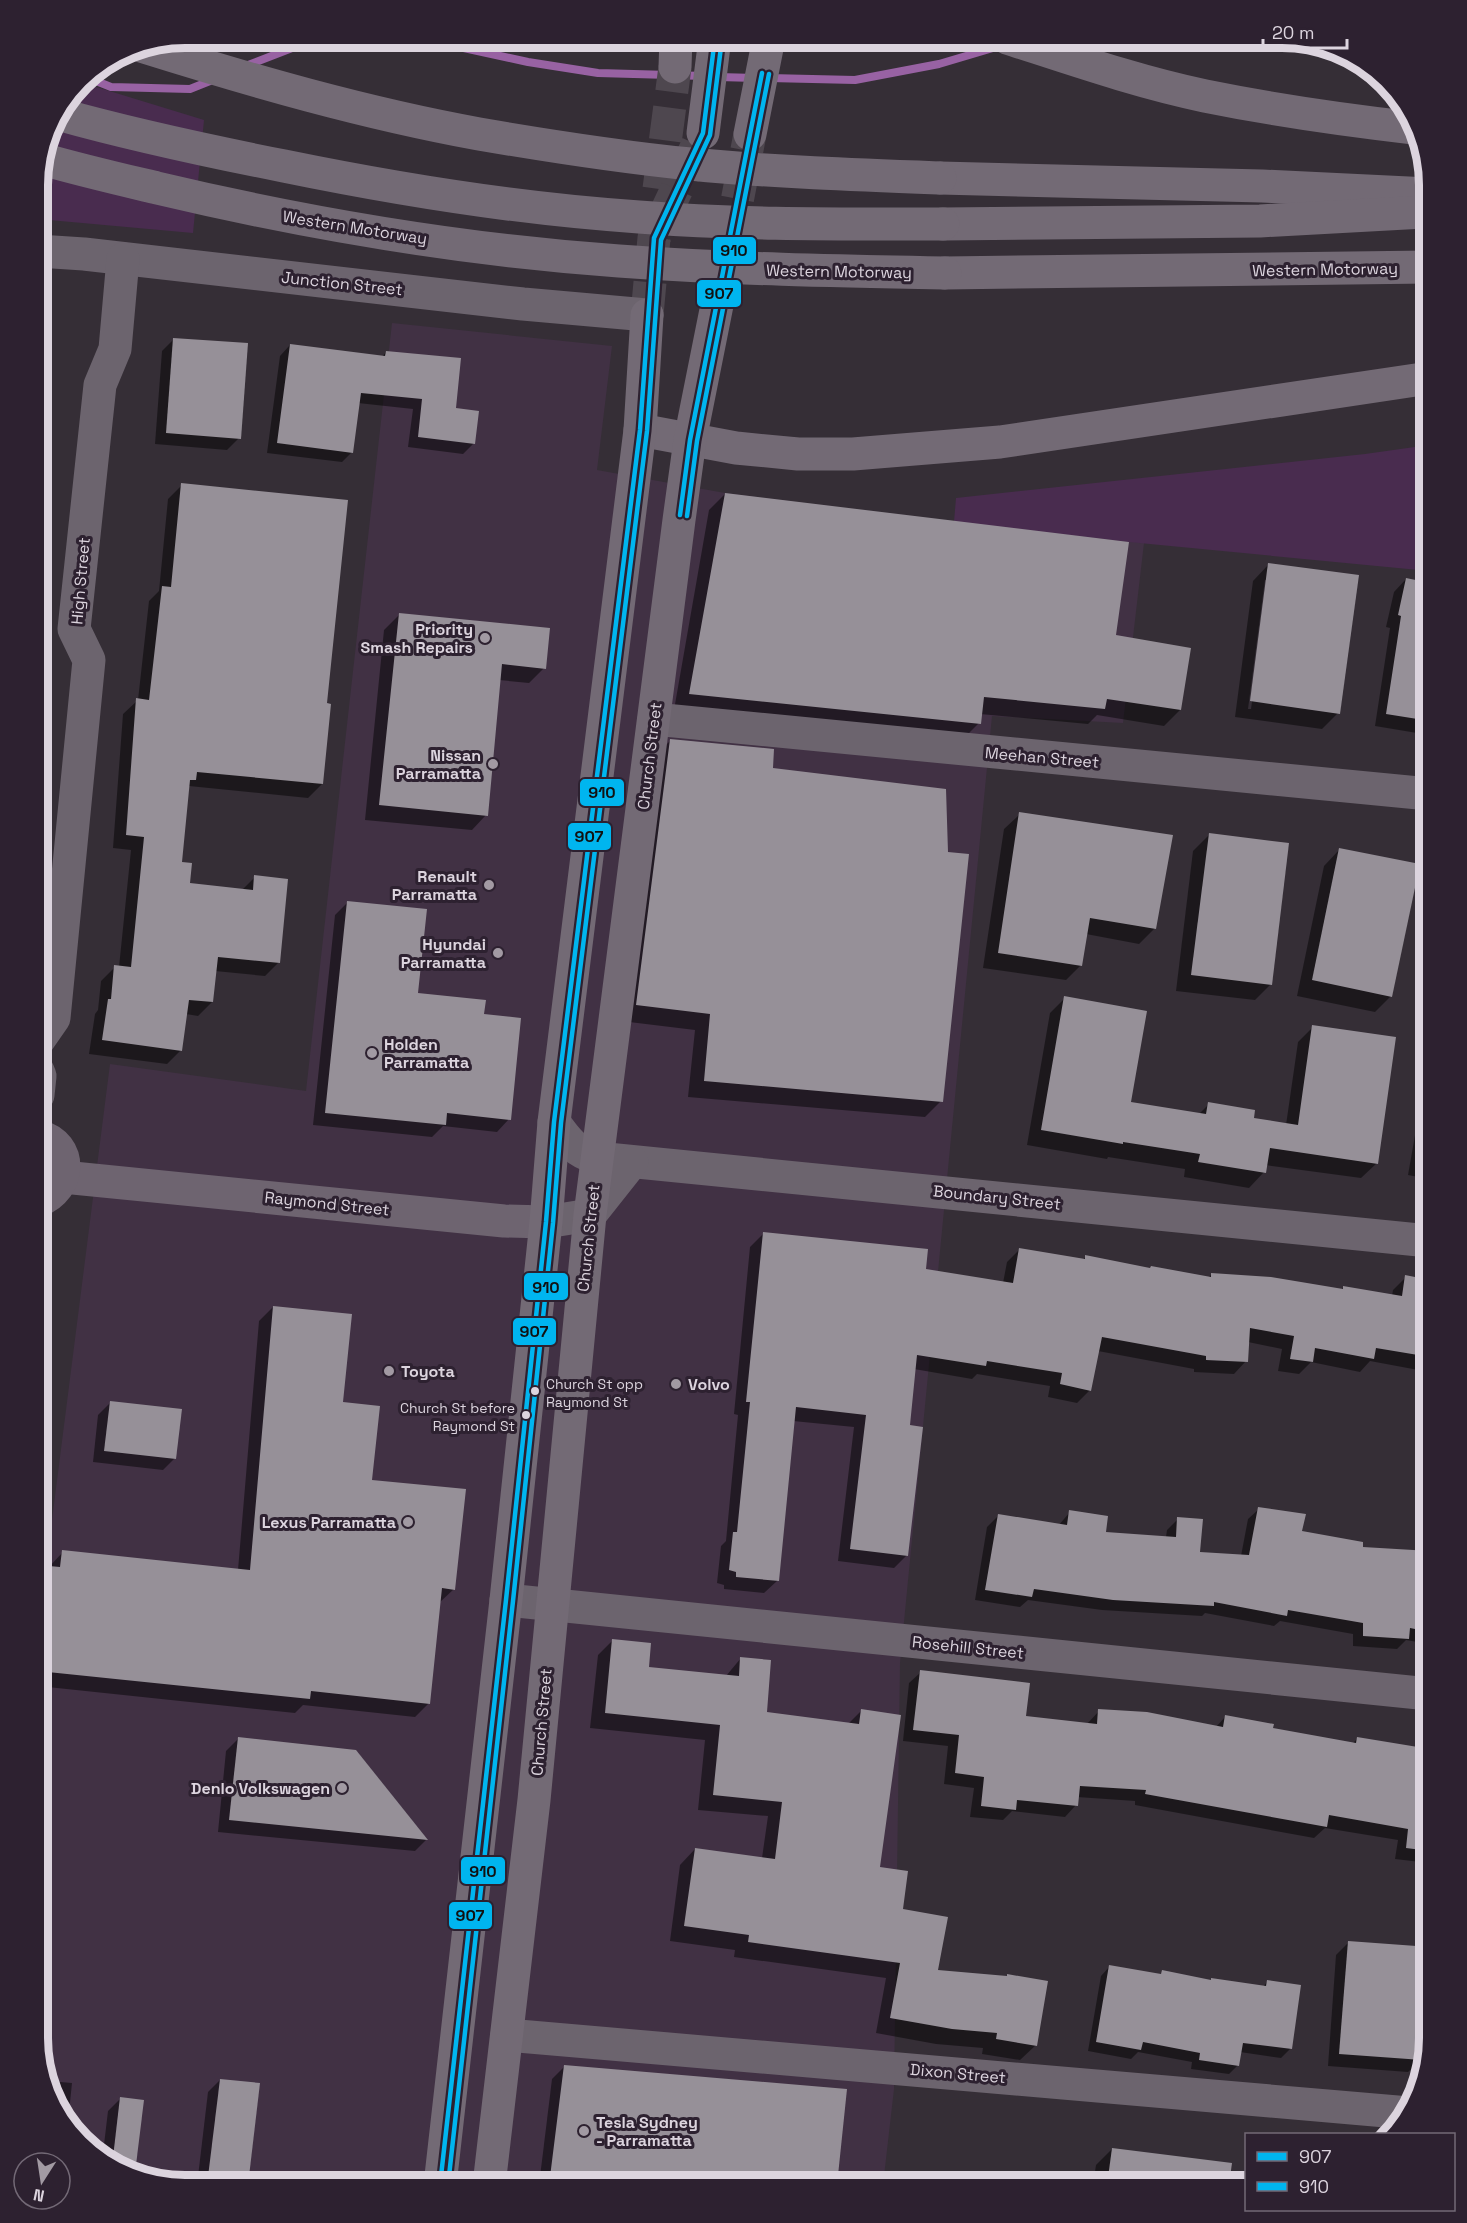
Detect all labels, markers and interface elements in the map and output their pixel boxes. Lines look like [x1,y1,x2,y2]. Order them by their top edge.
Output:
scale bar [1263,12,1347,50]
text: 20 m [1272,21,1315,44]
street label: Western Motorway [281,206,429,249]
line badge: 910 [712,236,757,265]
text: 910 [720,240,748,261]
street label: Western Motorway [1252,258,1398,281]
street label: Western Motorway [766,260,912,283]
street label: Junction Street [280,267,404,300]
line badge: 907 [696,279,742,308]
text: 907 [705,283,734,304]
street label: High Street [66,537,95,626]
place label: Priority Smash Repairs [361,619,473,658]
marker: Priority Smash Repairs [478,631,492,645]
street label: Church Street [633,701,666,811]
street label: Meehan Street [984,742,1100,773]
place label: Nissan Parramatta [396,745,481,784]
marker: Nissan Parramatta [486,757,500,771]
line badge: 910 [579,778,625,807]
text: 910 [588,782,616,803]
line badge: 907 [567,822,612,851]
text: 907 [575,826,604,847]
place label: Renault Parramatta [392,866,477,905]
marker: Renault Parramatta [482,878,496,892]
place label: Hyundai Parramatta [401,934,486,973]
marker: Hyundai Parramatta [491,946,505,960]
place label: Holden Parramatta [384,1034,469,1073]
marker: Holden Parramatta [365,1046,379,1060]
street label: Boundary Street [932,1180,1062,1215]
street label: Church Street [572,1183,605,1293]
street label: Raymond Street [263,1186,391,1221]
line badge: 910 [523,1272,569,1301]
text: 910 [532,1277,560,1298]
line badge: 907 [512,1317,557,1346]
text: 907 [520,1321,549,1342]
place label: Toyota [401,1361,455,1382]
marker: Toyota [382,1364,396,1378]
place label: Volvo [688,1374,730,1395]
place label: Church St opp Raymond St [546,1375,643,1411]
marker: Volvo [669,1377,683,1391]
marker: Church St opp Raymond St [529,1385,541,1397]
place label: Church St before Raymond St [400,1399,515,1435]
marker: Church St before Raymond St [520,1409,532,1421]
place label: Lexus Parramatta [262,1512,396,1533]
marker: Lexus Parramatta [401,1515,415,1529]
street label: Rosehill Street [911,1631,1025,1664]
street label: Church Street [526,1667,557,1777]
place label: Denlo Volkswagen [191,1778,330,1799]
marker: Denlo Volkswagen [335,1781,349,1795]
line badge: 910 [460,1856,506,1885]
text: 910 [469,1861,497,1882]
line badge: 907 [448,1901,493,1930]
text: 907 [456,1905,485,1926]
street label: Dixon Street [909,2059,1007,2088]
place label: Tesla Sydney - Parramatta [596,2112,698,2151]
marker: Tesla Sydney - Parramatta [577,2124,591,2138]
legend [1245,2133,1455,2211]
text: 907 [1299,2145,1331,2168]
north arrow [12,2151,72,2211]
text: 910 [1299,2175,1329,2198]
text: N [32,2184,46,2207]

